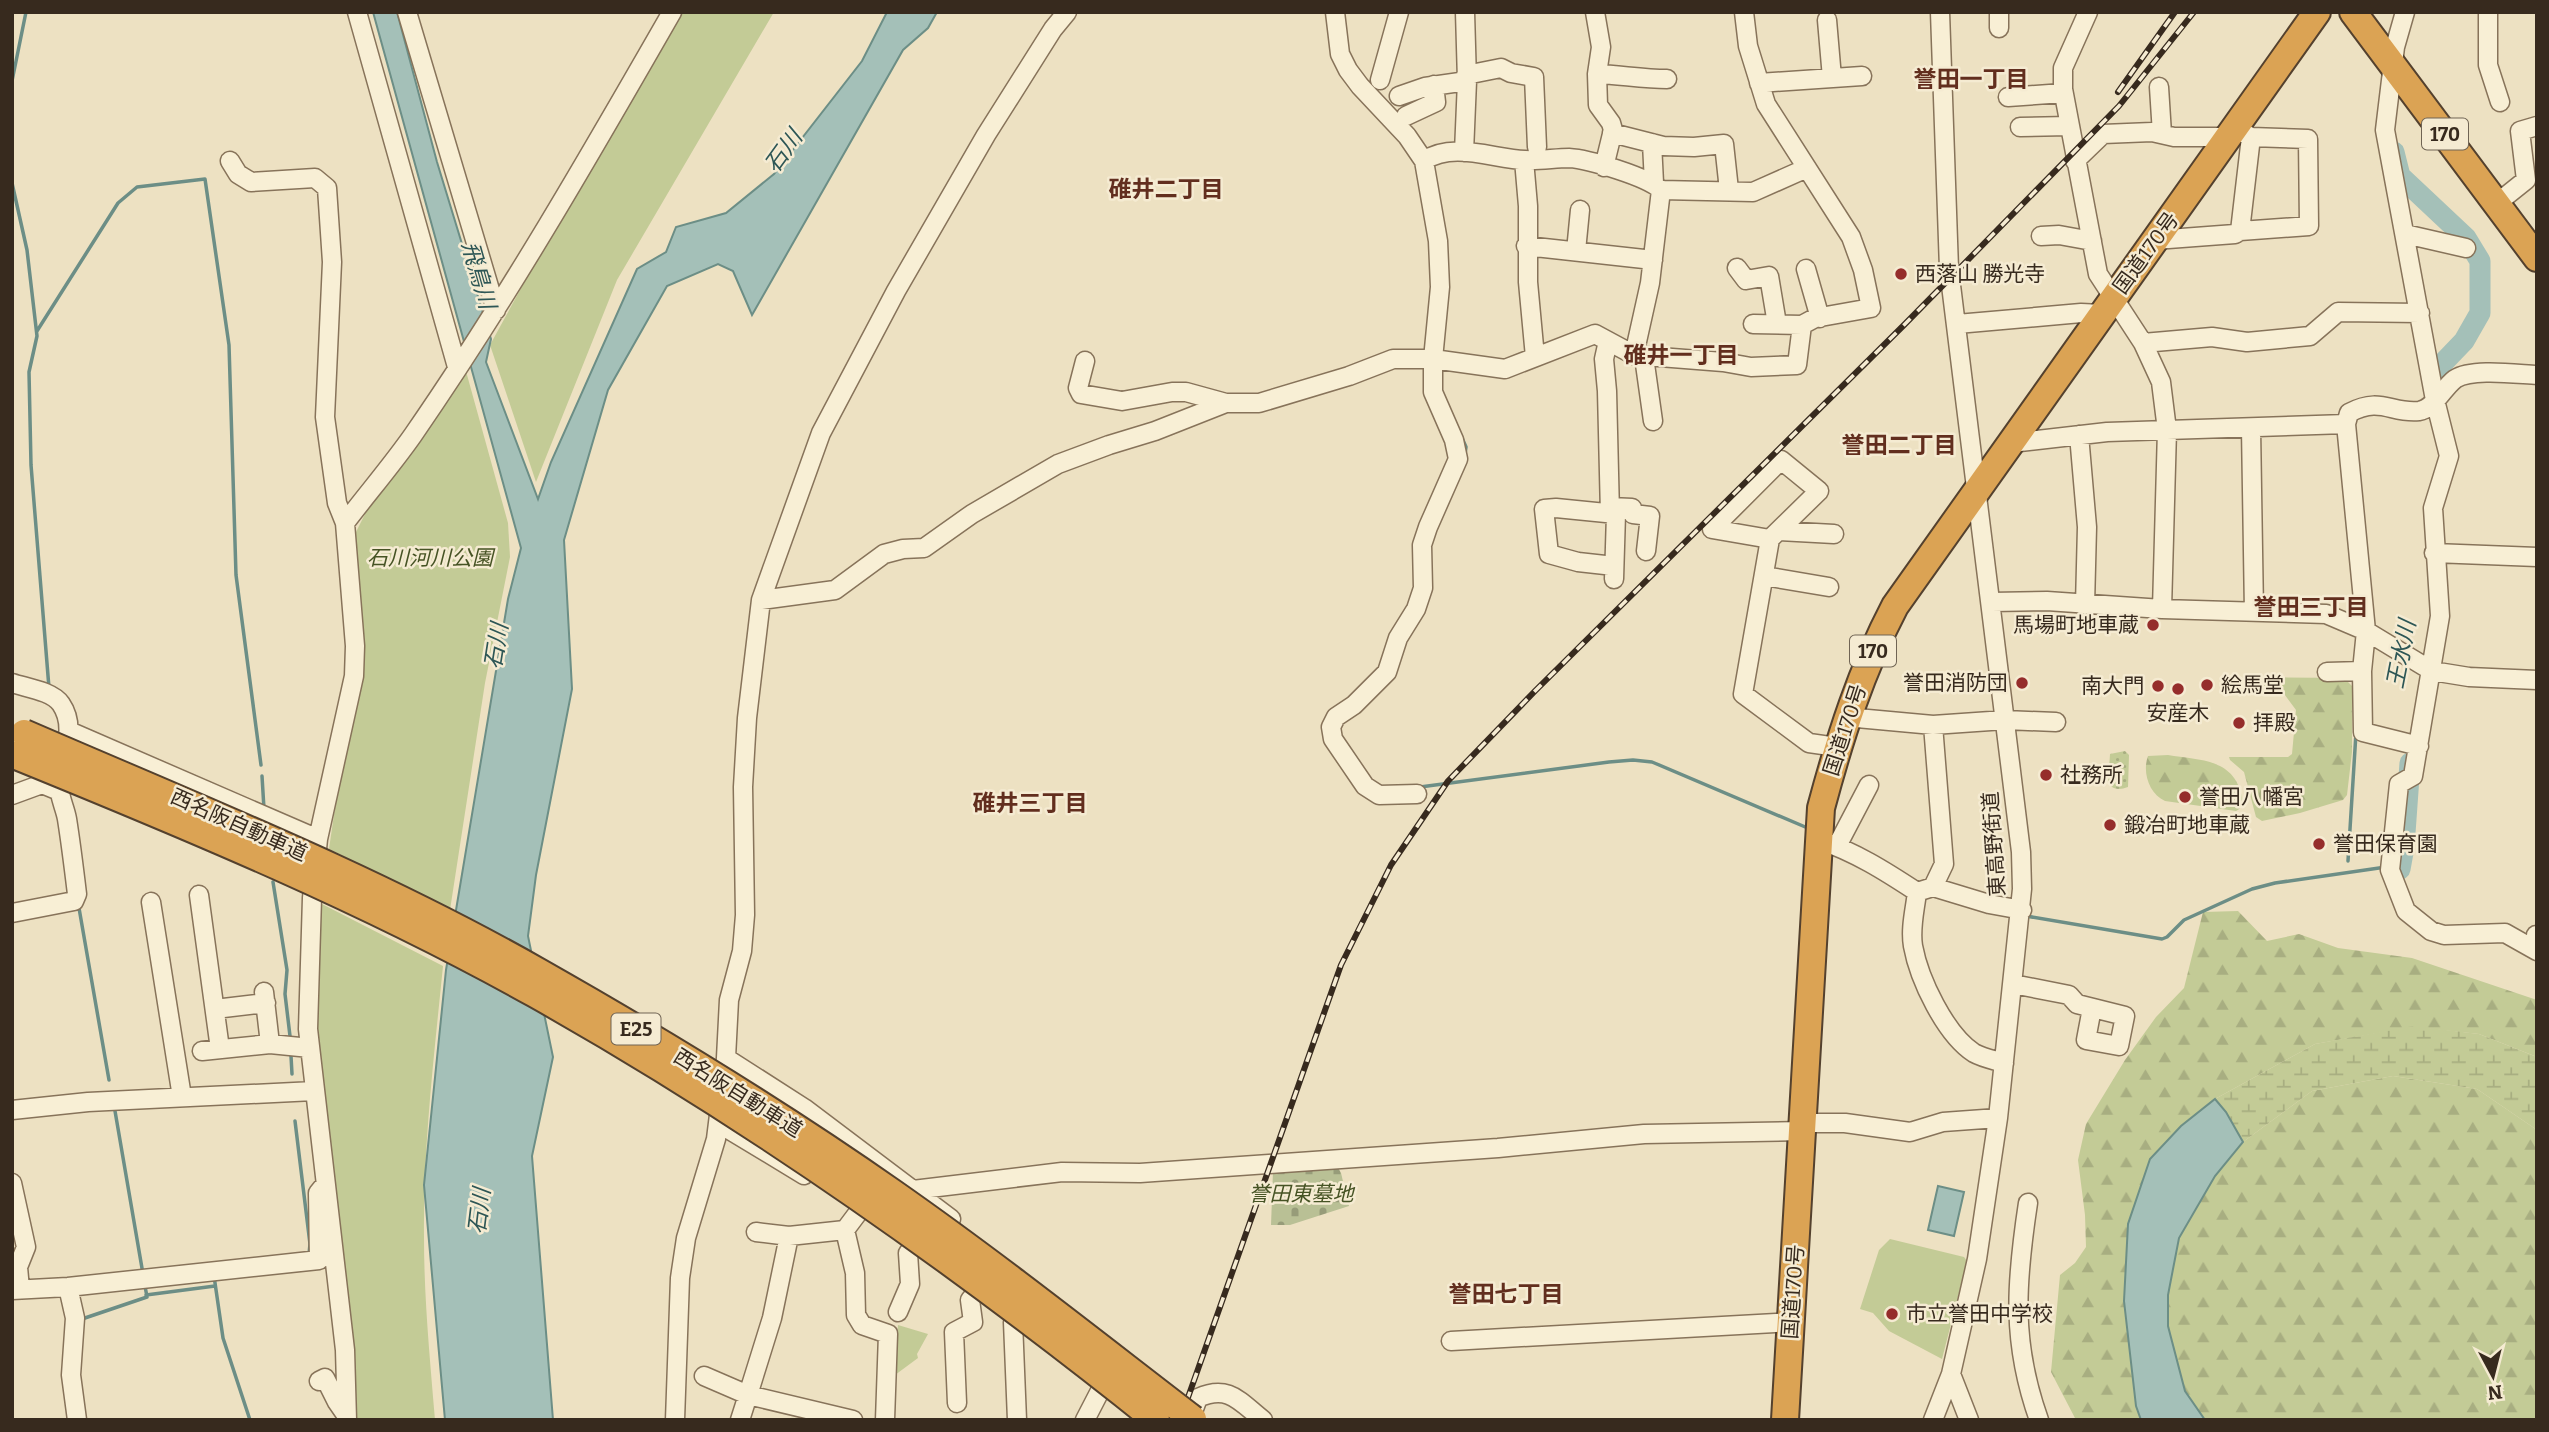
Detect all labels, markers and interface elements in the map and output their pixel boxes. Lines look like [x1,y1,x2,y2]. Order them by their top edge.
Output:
district label: 誉田一丁目 [1914,65,2029,93]
road number: 170 [2422,118,2468,150]
water label: 石川 [758,122,810,178]
district label: 碓井二丁目 [1109,175,1224,203]
street label: 国道170号 [2108,207,2184,299]
water label: 飛鳥川 [456,238,503,315]
place label: 西落山 勝光寺 [1915,261,2045,287]
marker: 西落山 勝光寺 [1893,266,1909,282]
district label: 碓井一丁目 [1624,341,1739,369]
district label: 誉田二丁目 [1842,431,1957,459]
park label: 石川河川公園 [367,545,496,571]
district label: 誉田三丁目 [2254,593,2369,621]
place label: 馬場町地車蔵 [2013,612,2139,638]
water label: 王水川 [2381,615,2422,691]
marker: 馬場町地車蔵 [2145,617,2161,633]
water label: 石川 [479,618,514,671]
road number: 170 [1850,636,1896,666]
place label: 誉田消防団 [1903,670,2008,696]
place label: 絵馬堂 [2221,672,2284,698]
place label: 南大門 [2081,673,2144,699]
marker: 誉田消防団 [2014,675,2030,691]
marker: 絵馬堂 [2199,677,2215,693]
marker: 南大門 [2150,678,2166,694]
street label: 国道170号 [1818,681,1872,779]
marker: 安産木 [2170,681,2186,697]
place label: 安産木 [2147,700,2210,726]
place label: 拝殿 [2253,710,2295,736]
marker: 拝殿 [2231,715,2247,731]
place label: 社務所 [2060,762,2123,788]
marker: 社務所 [2038,767,2054,783]
street label: 西名阪自動車道 [167,783,311,867]
place label: 誉田八幡宮 [2199,784,2304,810]
district label: 碓井三丁目 [973,789,1088,817]
marker: 誉田八幡宮 [2177,789,2193,805]
street label: 東高野街道 [1977,791,2011,897]
place label: 鍛冶町地車蔵 [2124,812,2250,838]
marker: 鍛冶町地車蔵 [2102,817,2118,833]
place label: 誉田保育園 [2333,831,2438,857]
marker: 誉田保育園 [2311,836,2327,852]
road number: E25 [612,1014,660,1044]
street label: 西名阪自動車道 [669,1043,807,1143]
park label: 誉田東墓地 [1249,1181,1355,1207]
water label: 石川 [462,1183,496,1236]
street label: 国道170号 [1777,1244,1809,1340]
district label: 誉田七丁目 [1449,1280,1564,1308]
place label: 市立誉田中学校 [1906,1301,2053,1327]
marker: 市立誉田中学校 [1884,1306,1900,1322]
north arrow [2458,1341,2528,1411]
text: N [2486,1380,2504,1405]

